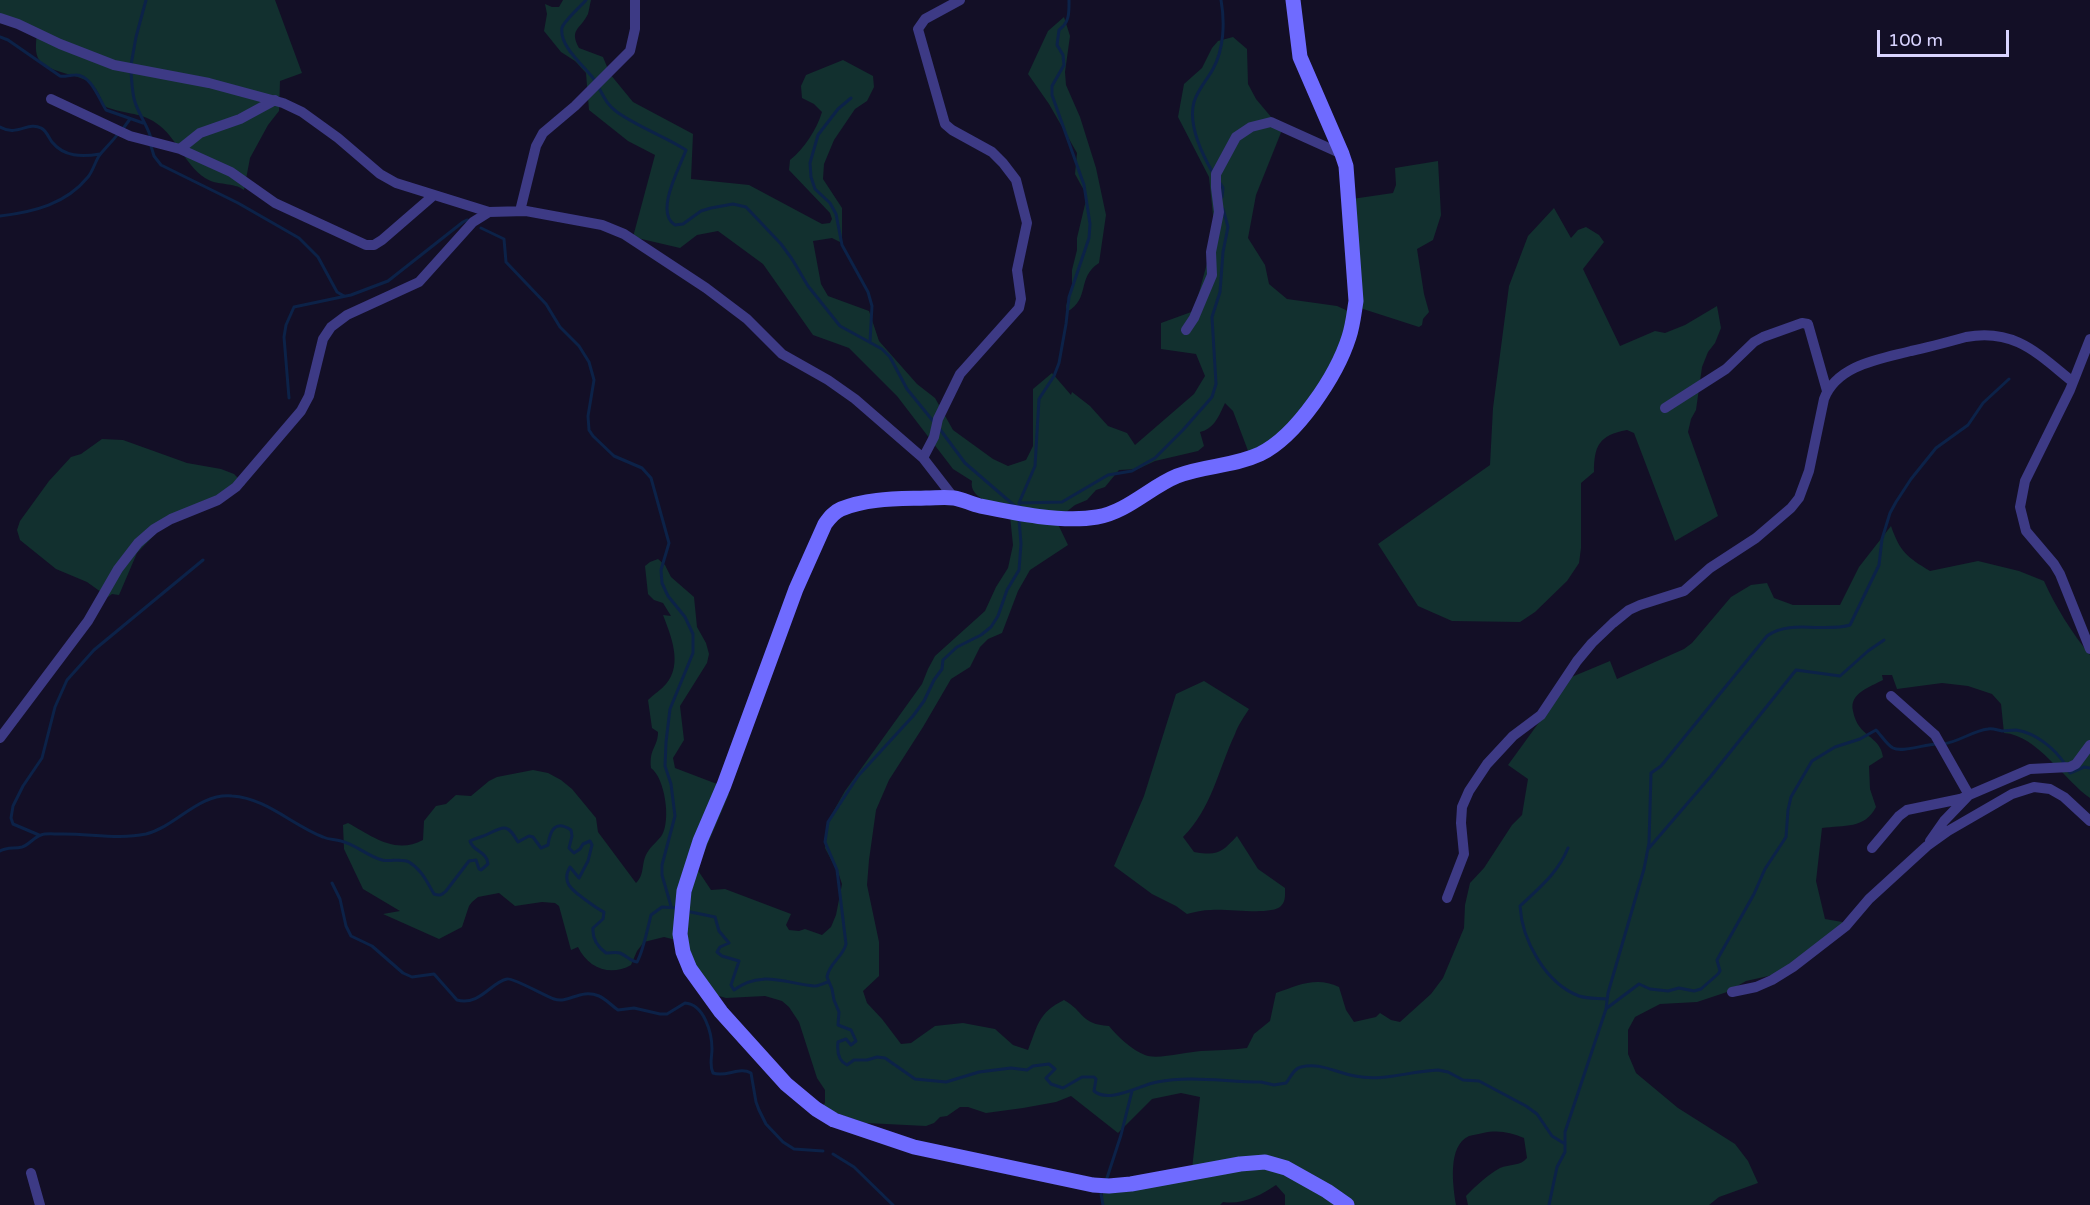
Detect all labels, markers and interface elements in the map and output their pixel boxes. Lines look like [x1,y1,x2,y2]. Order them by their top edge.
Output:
scale bar [1880,18,2012,56]
text: 100 m [1888,29,1943,51]

